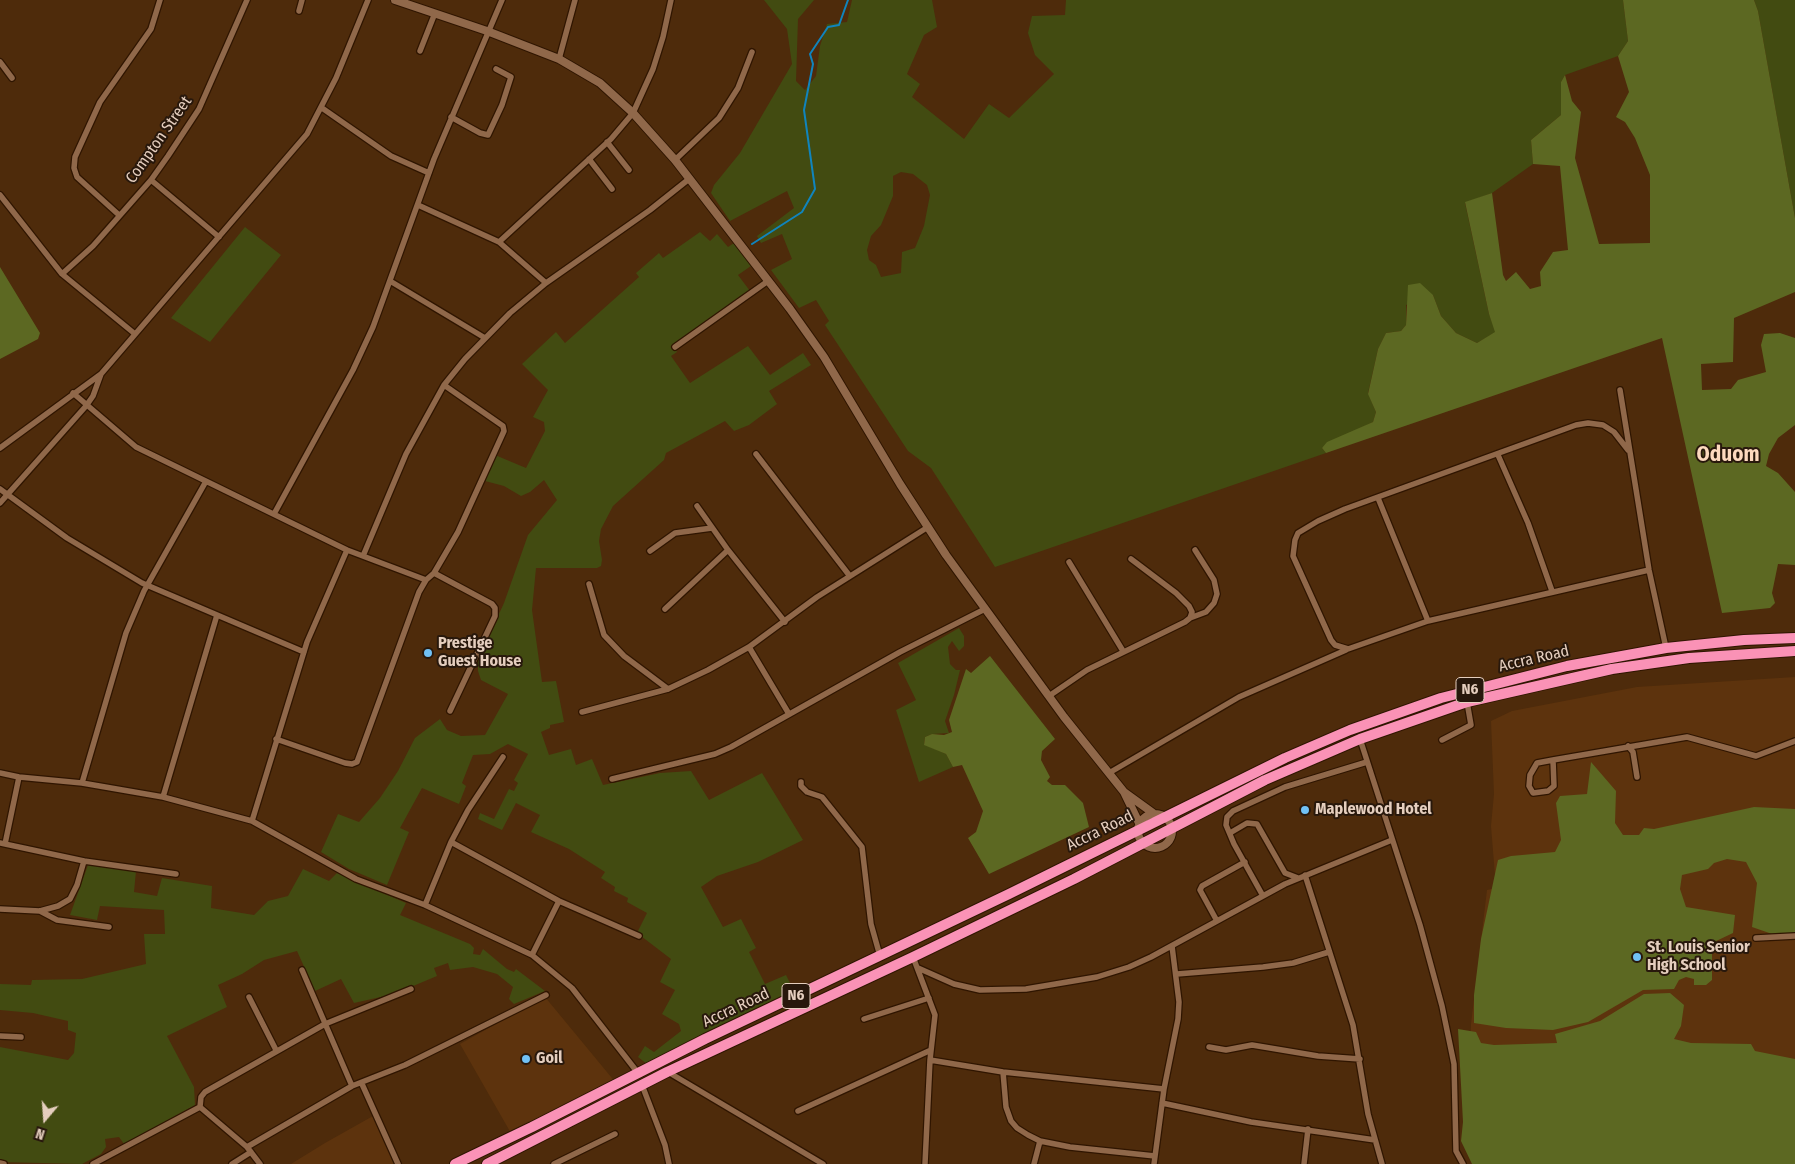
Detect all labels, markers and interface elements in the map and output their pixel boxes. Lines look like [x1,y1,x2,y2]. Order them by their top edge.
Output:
street label: Compton Street [122,93,196,187]
district label: Oduom [1697,442,1759,468]
place label: Prestige Guest House [438,634,521,672]
street label: Accra Road [1497,642,1571,676]
marker: Prestige Guest House [422,647,434,659]
road number: N6 [1456,678,1484,702]
place label: Maplewood Hotel [1315,800,1432,820]
marker: Maplewood Hotel [1299,804,1311,816]
street label: Accra Road [1064,807,1136,855]
place label: St. Louis Senior High School [1647,938,1750,976]
marker: St. Louis Senior High School [1631,951,1643,963]
street label: Accra Road [699,984,773,1032]
road number: N6 [782,984,810,1008]
place label: Goil [536,1049,562,1069]
marker: Goil [520,1053,532,1065]
north arrow [20,1094,70,1144]
text: N [34,1124,47,1143]

